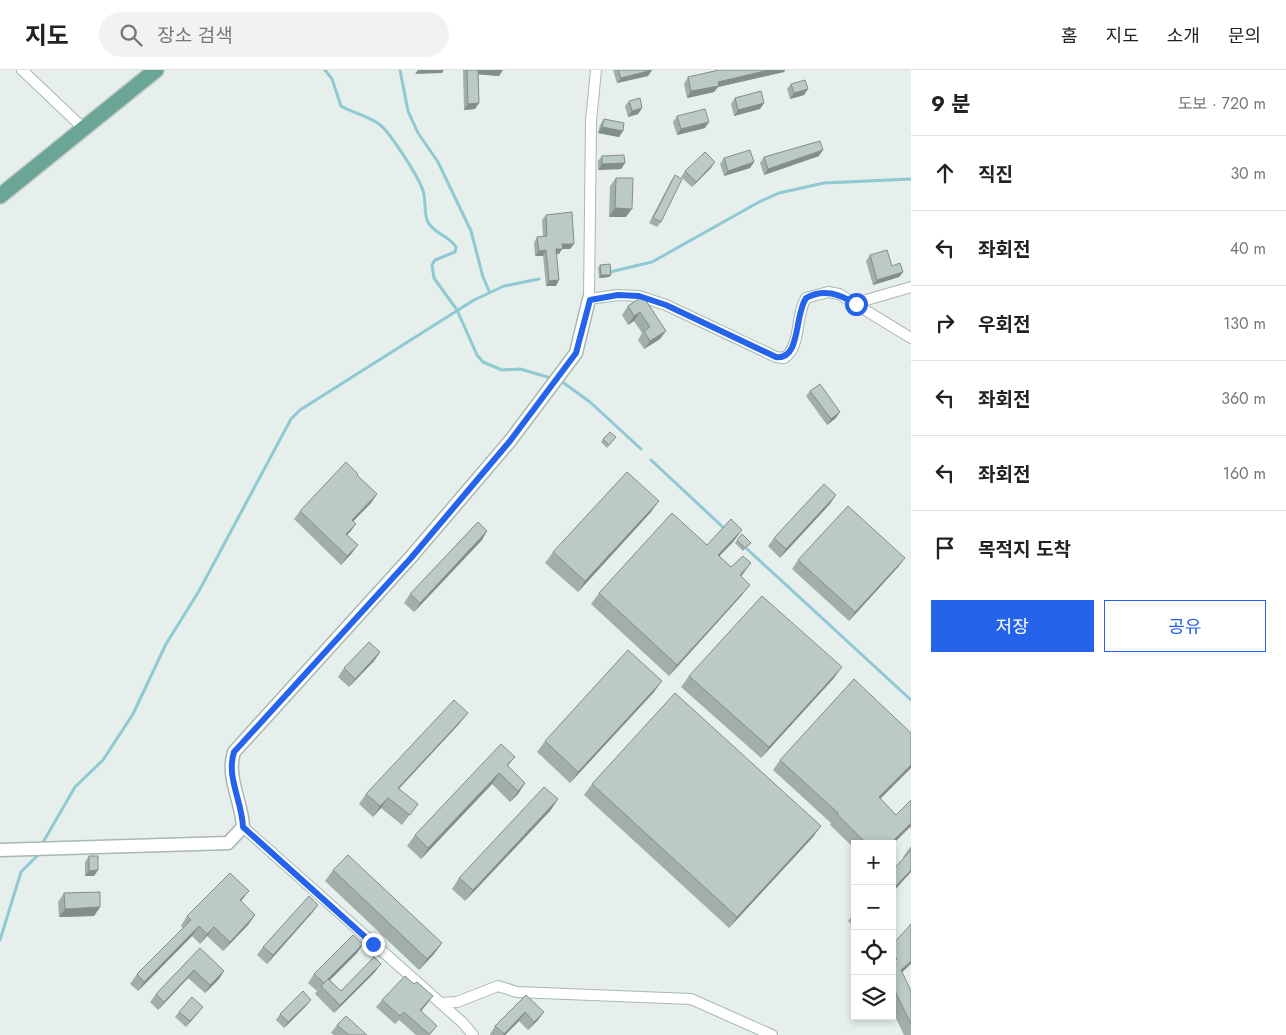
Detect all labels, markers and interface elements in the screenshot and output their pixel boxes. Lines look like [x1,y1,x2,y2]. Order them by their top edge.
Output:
search box [99,12,449,57]
text: 지도 [25,18,69,53]
icon: search [117,21,145,49]
text: 장소 검색 [157,22,233,49]
text: 홈 [1061,23,1078,49]
text: 지도 [1106,23,1139,49]
text: 소개 [1167,23,1200,49]
text: 문의 [1228,23,1261,49]
text: 9 분 [931,89,971,119]
text: 도보 · 720 m [1178,92,1266,115]
icon: ahead [931,159,959,187]
text: 직진 [978,161,1013,188]
text: 30 m [1230,162,1266,185]
icon: left [931,234,959,262]
text: 좌회전 [978,236,1030,263]
text: 40 m [1230,237,1266,260]
route start [845,293,868,316]
icon: right [931,309,959,337]
text: 우회전 [978,311,1030,338]
text: 130 m [1223,312,1266,335]
icon: left [931,384,959,412]
text: 좌회전 [978,386,1030,413]
text: 360 m [1221,387,1266,410]
icon: left [931,459,959,487]
text: 좌회전 [978,461,1030,488]
text: 160 m [1223,462,1266,485]
icon: arrive [931,534,959,562]
text: 목적지 도착 [978,536,1071,563]
button: 저장 [931,600,1094,652]
button: 공유 [1104,600,1266,652]
map controls [851,840,896,1020]
button: + [851,840,896,885]
button: − [851,885,896,930]
button: locate [851,930,896,975]
route end [362,933,385,956]
button: layers [851,975,896,1020]

